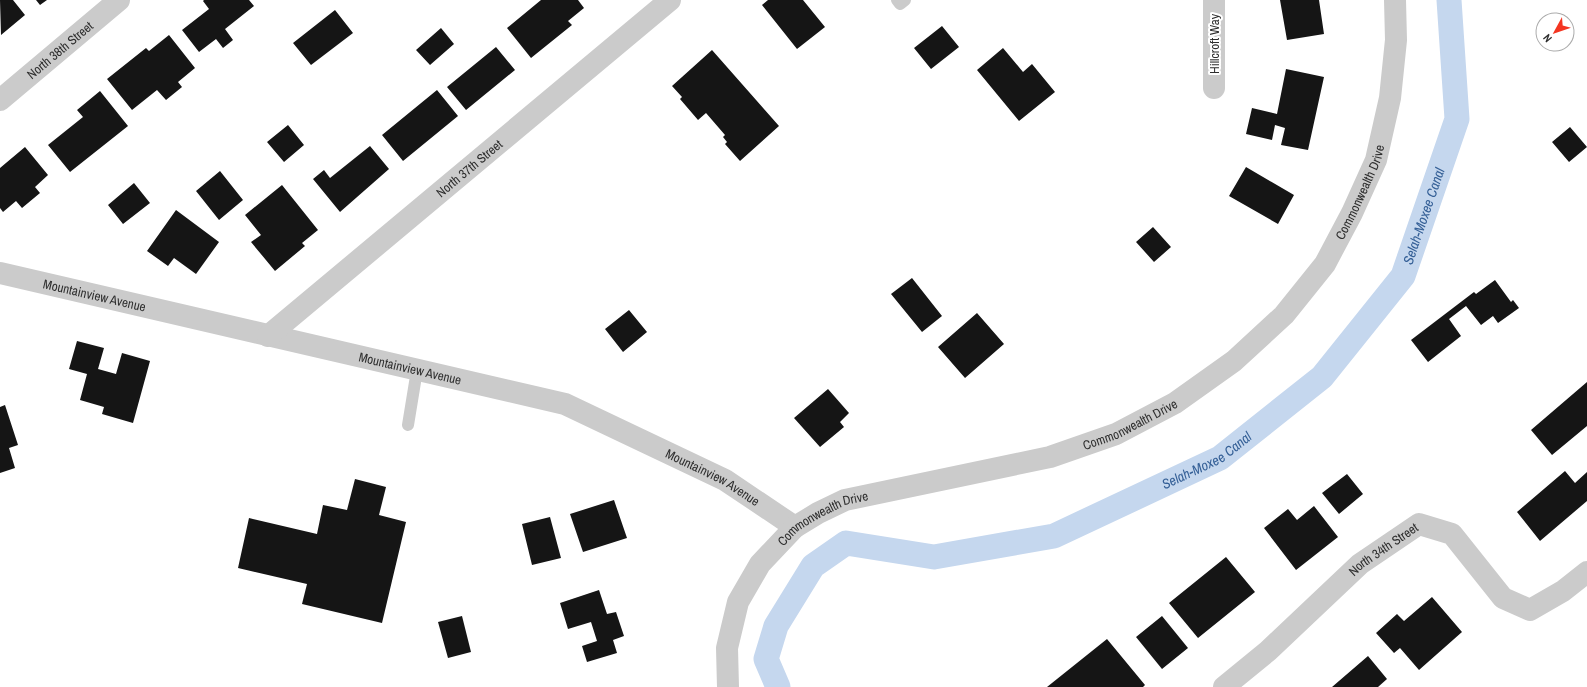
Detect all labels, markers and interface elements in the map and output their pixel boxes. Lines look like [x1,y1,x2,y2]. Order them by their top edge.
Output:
north arrow [1535,12,1575,52]
street label: Hillcroft Way [1206,13,1223,74]
street label: North 38th Street [23,18,97,83]
text: N [1540,31,1555,45]
street label: North 37th Street [433,136,506,201]
street label: Commonwealth Drive [1331,143,1388,243]
water label: Selah-Moxee Canal [1399,165,1449,267]
street label: Mountainview Avenue [41,275,147,316]
street label: Mountainview Avenue [357,348,463,389]
street label: Commonwealth Drive [1081,395,1180,454]
water label: Selah-Moxee Canal [1159,427,1255,493]
street label: Mountainview Avenue [663,445,763,510]
street label: Commonwealth Drive [774,487,870,550]
street label: North 34th Street [1345,519,1422,580]

